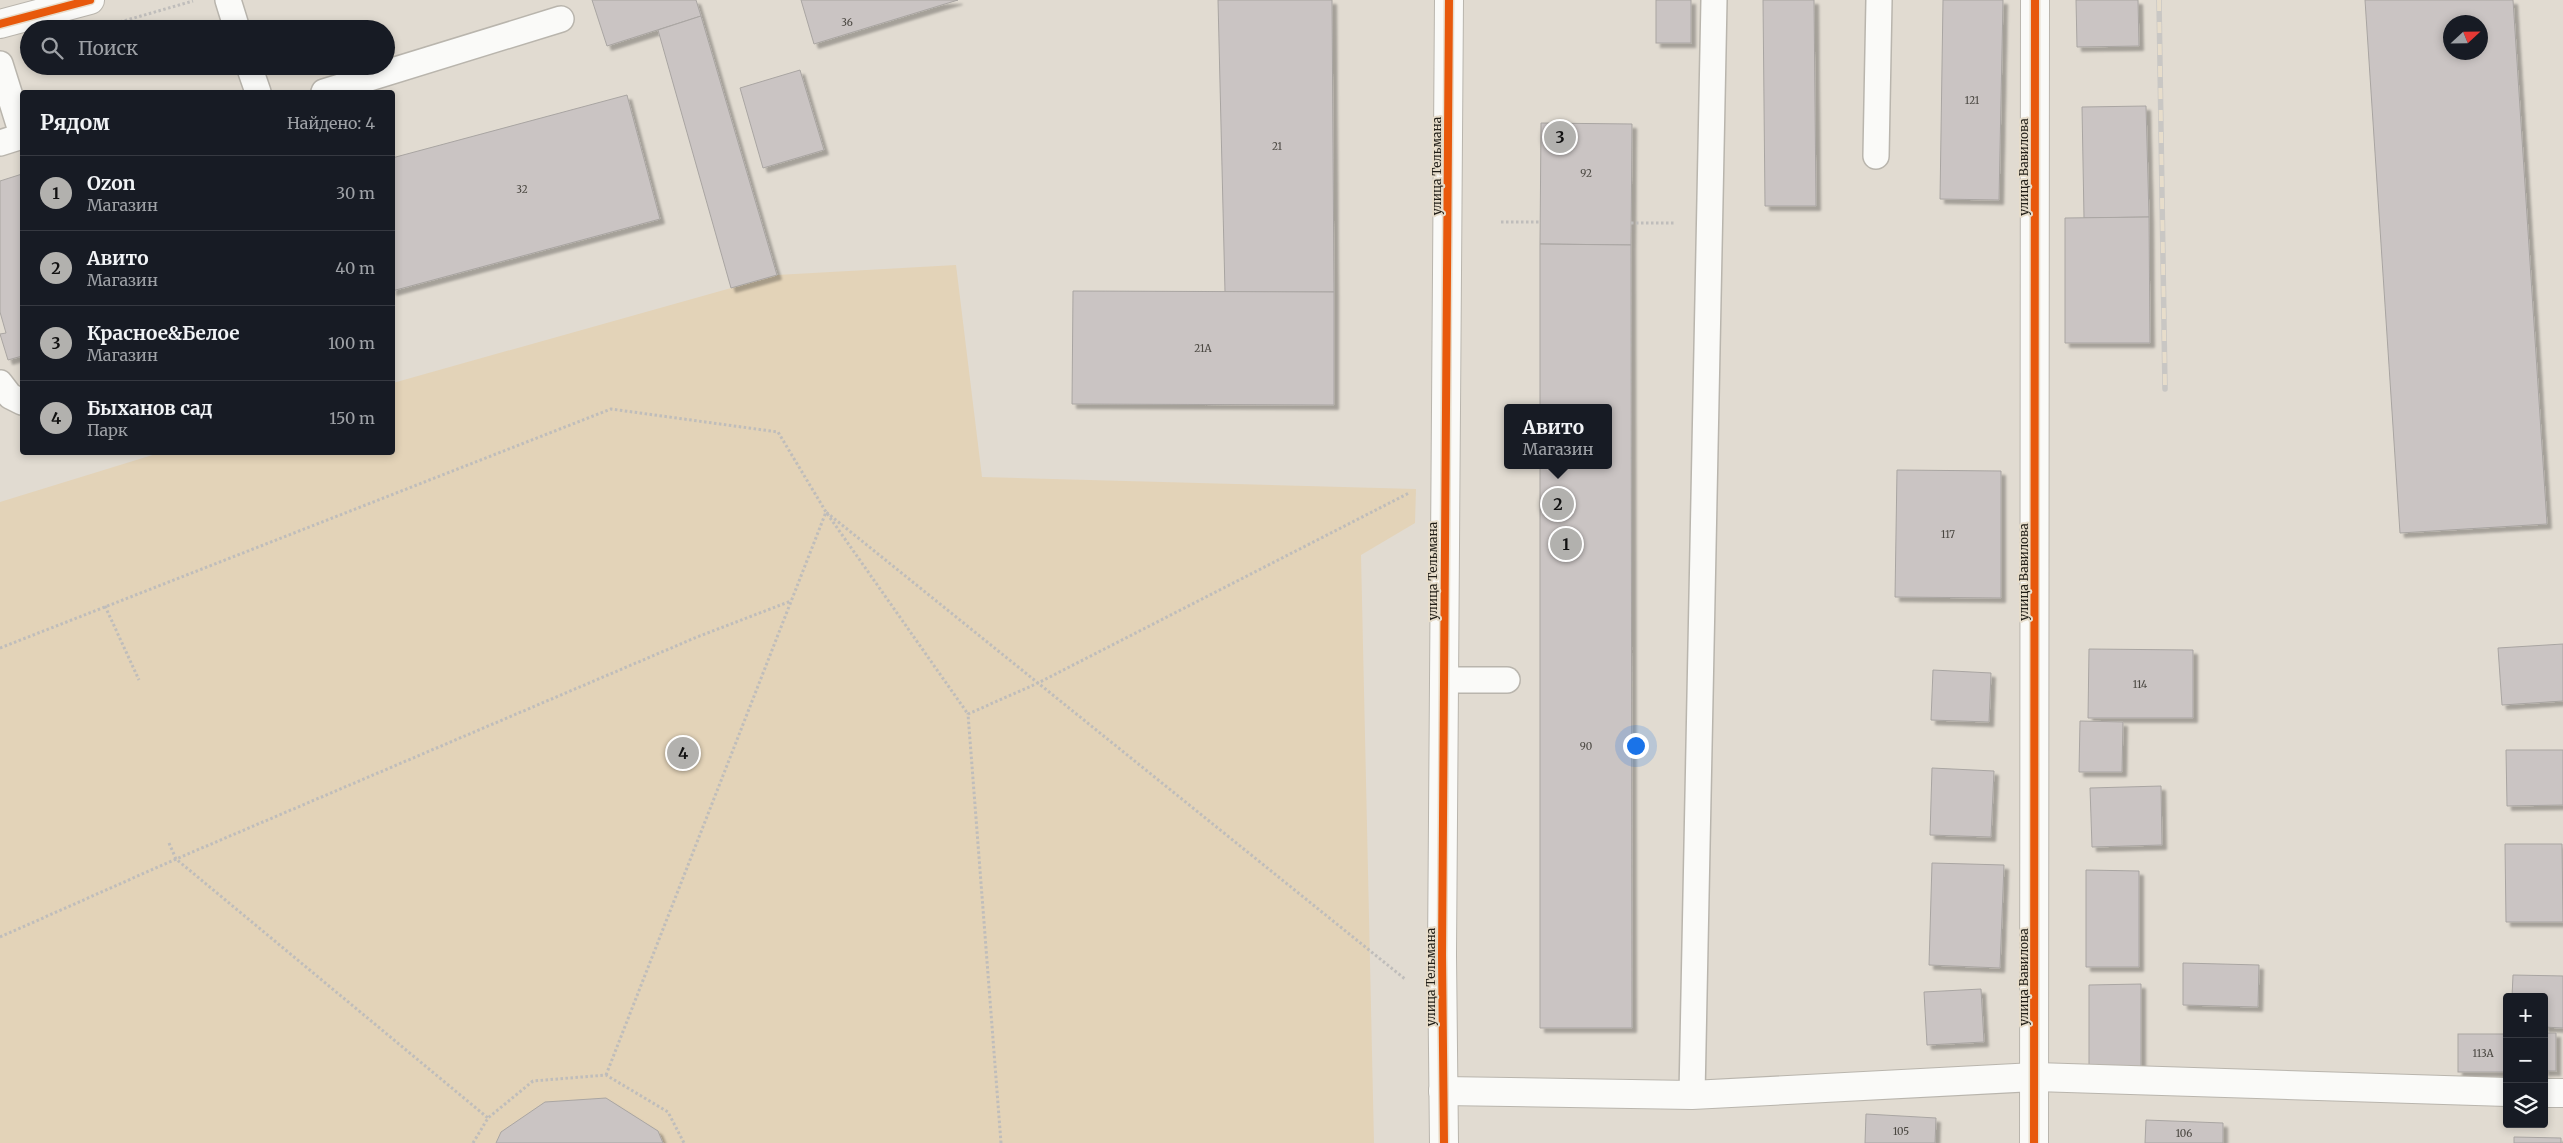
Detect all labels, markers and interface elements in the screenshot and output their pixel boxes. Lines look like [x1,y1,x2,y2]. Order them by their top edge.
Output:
north arrow [2443,15,2488,60]
house number: 36 [841,16,853,29]
search box [20,20,395,75]
icon: search [38,34,66,62]
text: Поиск [78,36,138,60]
house number: 121 [1965,94,1980,107]
text: Рядом [40,109,110,136]
text: Найдено: 4 [287,113,375,133]
street label: улица Тельмана [1429,116,1444,215]
pin: 3 [1544,118,1576,156]
street label: улица Вавилова [2016,118,2031,216]
house number: 21 [1272,140,1283,153]
house number: 92 [1580,167,1592,180]
text: Ozon [87,171,136,195]
text: 1 [52,183,60,203]
text: 30 m [336,183,375,203]
house number: 32 [516,183,528,196]
text: Магазин [87,195,158,215]
text: Авито [87,246,148,270]
text: 2 [51,258,61,278]
text: 40 m [335,258,375,278]
text: Магазин [87,270,158,290]
text: Красное&Белое [87,321,240,345]
text: 3 [51,333,61,353]
text: 100 m [328,333,375,353]
house number: 21А [1194,342,1213,355]
text: Магазин [87,345,158,365]
text: Быханов сад [87,396,213,420]
popup [1504,404,1612,469]
text: 4 [51,408,61,428]
text: 150 m [329,408,375,428]
text: Авито [1523,415,1584,439]
text: Парк [87,420,128,440]
text: Магазин [1523,439,1593,459]
pin: 2 [1542,485,1574,523]
street label: улица Тельмана [1425,521,1440,620]
street label: улица Вавилова [2016,523,2031,621]
pin: 1 [1550,525,1582,563]
house number: 117 [1941,528,1955,541]
house number: 114 [2133,678,2147,691]
your location [1623,733,1649,759]
pin: 4 [667,734,699,772]
house number: 90 [1580,740,1592,753]
street label: улица Тельмана [1423,927,1438,1026]
street label: улица Вавилова [2016,928,2031,1026]
map controls [2503,993,2548,1128]
button: + [2503,993,2548,1038]
button: − [2503,1038,2548,1083]
house number: 113А [2472,1047,2494,1060]
button: layers [2503,1083,2548,1128]
house number: 105 [1893,1125,1909,1138]
house number: 106 [2176,1127,2192,1140]

